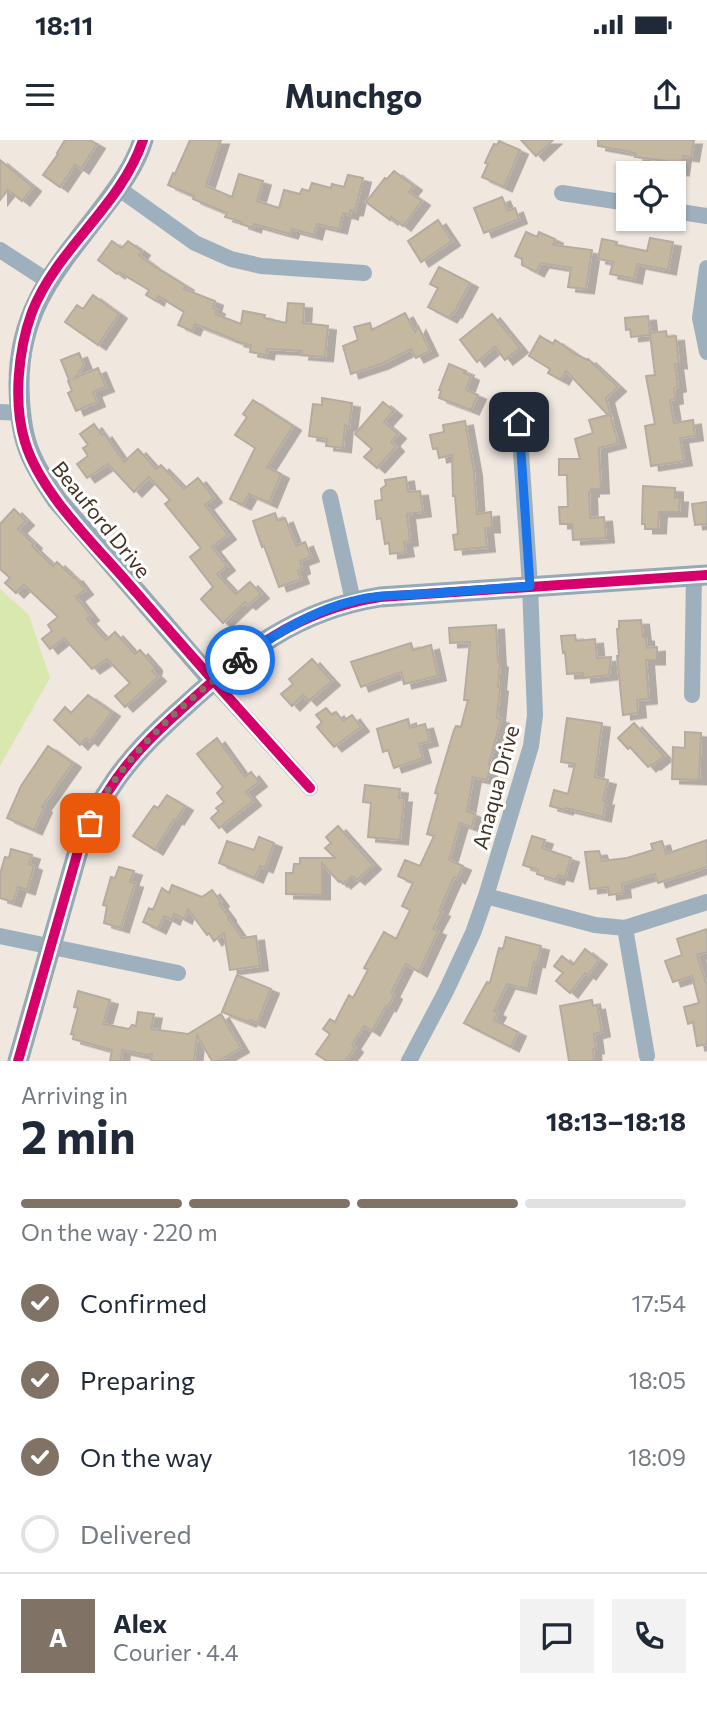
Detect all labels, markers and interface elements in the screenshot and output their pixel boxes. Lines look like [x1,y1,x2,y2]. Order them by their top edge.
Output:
text: 18:11 [35,9,93,40]
text: Munchgo [285,75,422,115]
icon: menu [21,76,59,114]
icon: share [648,76,686,114]
map controls [616,161,686,231]
button: locate [616,161,686,231]
pin [489,392,549,452]
icon: home [500,403,538,441]
street label: Beauford Drive [47,456,157,582]
courier [205,625,275,695]
icon: bike [221,641,259,679]
street label: Anaqua Drive [466,722,524,852]
pin [60,793,120,853]
icon: bag [71,804,109,842]
text: Arriving in [21,1081,128,1109]
text: 18:13–18:18 [546,1105,686,1136]
text: 2 min [21,1107,136,1163]
text: On the way · 220 m [21,1218,218,1246]
icon: check [21,1284,59,1322]
text: Confirmed [80,1287,207,1318]
text: 17:54 [632,1289,686,1317]
icon: check [21,1361,59,1399]
text: Preparing [80,1364,195,1395]
text: 18:05 [629,1366,686,1394]
icon: check [21,1438,59,1476]
text: On the way [80,1441,213,1472]
text: 18:09 [628,1443,686,1471]
text: Delivered [80,1518,191,1549]
button: chat [520,1599,594,1673]
button: phone [612,1599,686,1673]
text: Alex [113,1607,167,1638]
text: A [49,1621,67,1652]
text: Courier · 4.4 [113,1638,239,1666]

